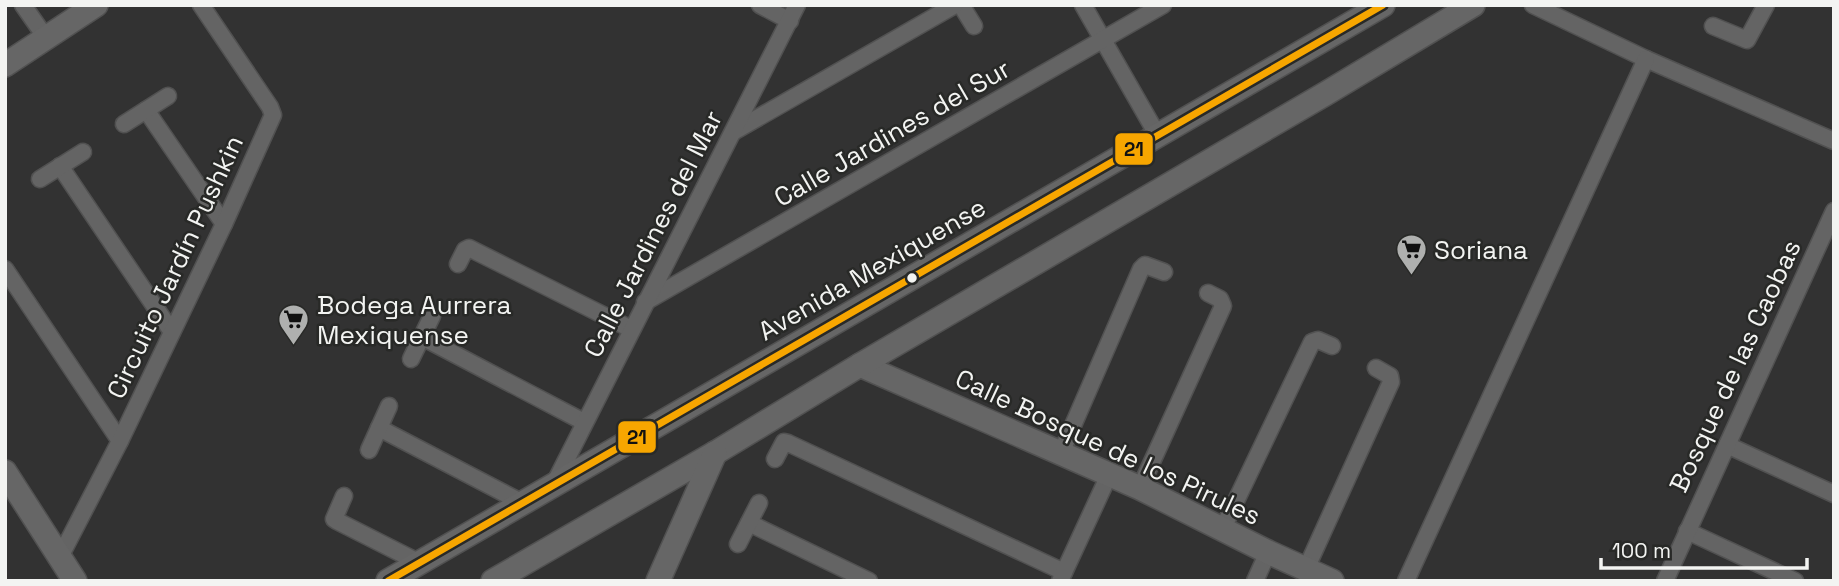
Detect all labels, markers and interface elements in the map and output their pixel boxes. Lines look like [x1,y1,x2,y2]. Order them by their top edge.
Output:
street label: Calle Jardines del Sur [768,51,1016,215]
street label: Calle Jardines del Mar [576,105,730,363]
street label: Circuito Jardín Pushkin [99,130,251,404]
line badge: 21 [1114,132,1154,166]
text: 21 [1124,137,1144,162]
street label: Avenida Mexiquense [752,190,992,348]
supermarket icon: Soriana [1394,233,1428,277]
place label: Soriana [1434,233,1528,267]
street label: Bosque de las Caobas [1662,234,1808,498]
unlabelled marker [905,271,919,285]
place label: Bodega Aurrera Mexiquense [317,288,512,352]
supermarket icon: Bodega Aurrera Mexiquense [277,303,311,347]
street label: Calle Bosque de los Pirules [950,361,1266,533]
line badge: 21 [617,420,657,454]
text: 21 [627,425,647,450]
scale bar [1601,526,1808,570]
text: 100 m [1612,537,1671,564]

